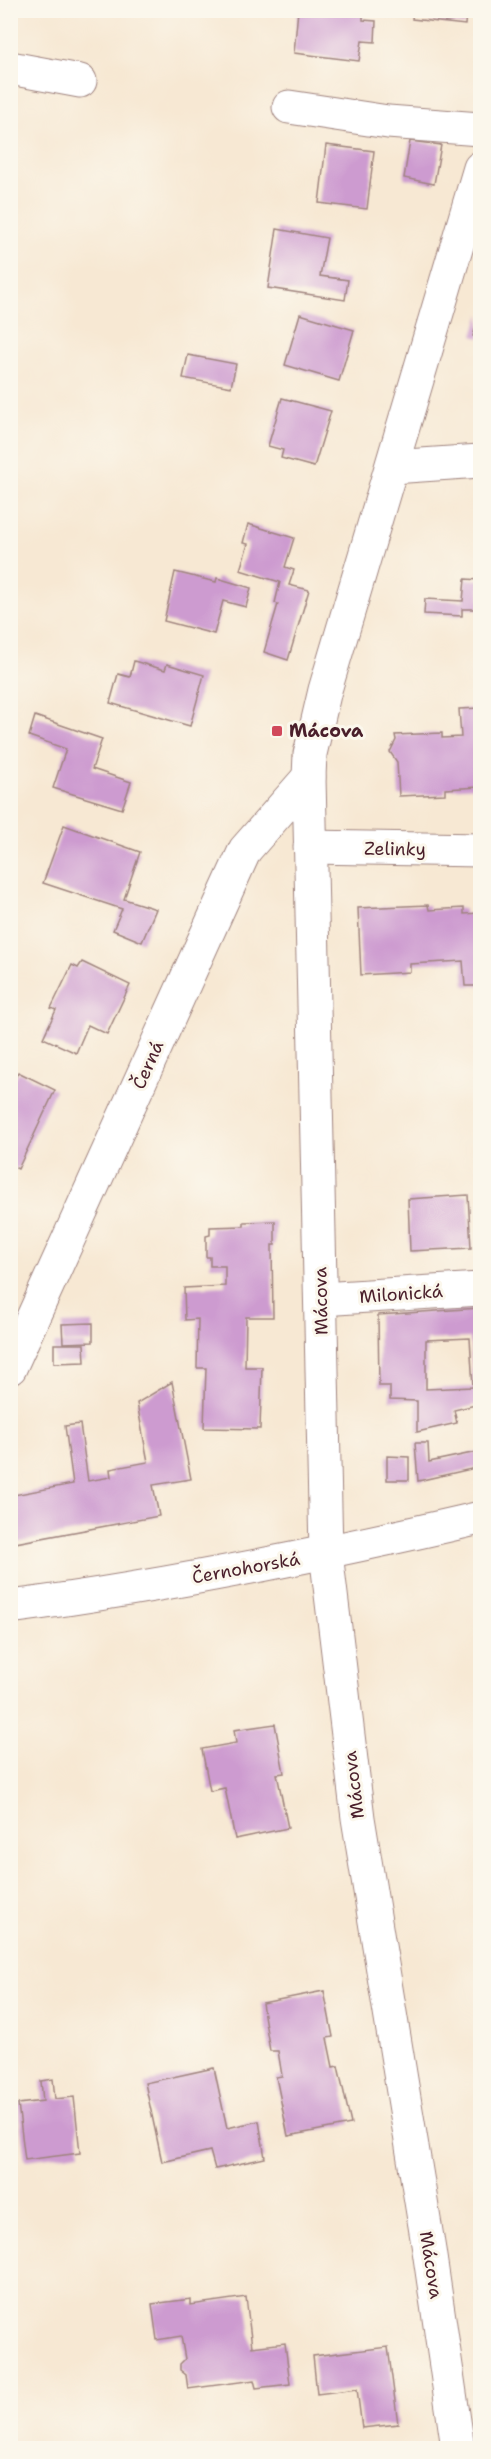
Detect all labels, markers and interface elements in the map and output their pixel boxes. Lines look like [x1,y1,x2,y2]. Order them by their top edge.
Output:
place label: Mácova [289,719,364,743]
marker: Mácova [270,724,284,738]
street label: Zelinky [364,836,426,862]
street label: Černá [127,1037,169,1093]
street label: Mácova [308,1267,334,1335]
street label: Milonická [358,1279,444,1309]
street label: Černohorská [190,1547,302,1589]
street label: Mácova [338,1750,370,1820]
street label: Mácova [414,2229,448,2301]

